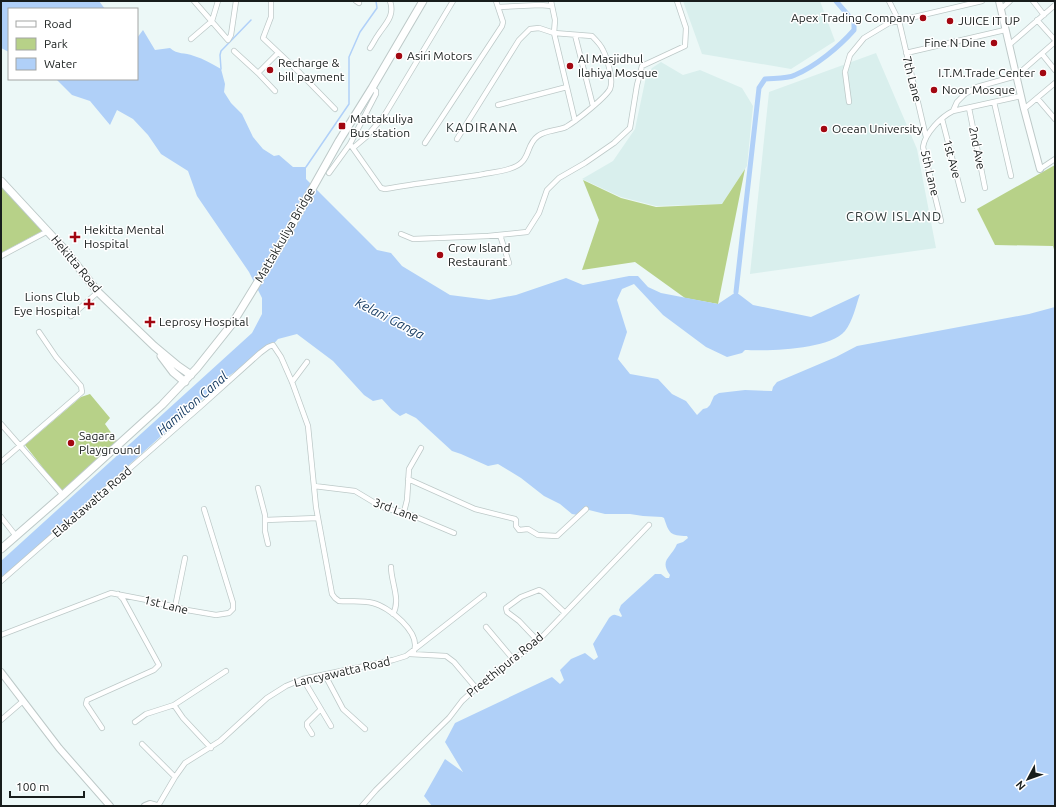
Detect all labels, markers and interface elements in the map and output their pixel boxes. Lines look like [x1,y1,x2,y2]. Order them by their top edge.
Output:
legend [8,8,138,80]
place label: Apex Trading Company [791,11,915,24]
marker: Apex Trading Company [918,13,928,23]
place label: JUICE IT UP [958,14,1020,27]
marker: JUICE IT UP [945,16,955,26]
text: Road [44,17,72,30]
place label: Fine N Dine [924,36,986,49]
text: Park [44,37,68,50]
marker: Fine N Dine [989,38,999,48]
place label: Asiri Motors [407,49,472,62]
marker: Asiri Motors [394,51,404,61]
place label: Al Masjidhul Ilahiya Mosque [578,52,658,79]
street label: 7th Lane [901,55,924,103]
place label: Recharge & bill payment [278,56,345,83]
text: Water [44,57,77,70]
marker: Al Masjidhul Ilahiya Mosque [565,61,575,71]
marker: Recharge & bill payment [265,65,275,75]
place label: I.T.M.Trade Center [938,66,1035,79]
marker: I.T.M.Trade Center [1038,68,1048,78]
place label: Noor Mosque [942,83,1015,96]
marker: Noor Mosque [929,85,939,95]
place label: Mattakuliya Bus station [350,112,413,139]
district label: KADIRANA [446,120,518,134]
marker: Mattakuliya Bus station [337,121,347,131]
place label: Ocean University [832,122,923,135]
marker: Ocean University [819,124,829,134]
street label: 2nd Ave [967,125,988,170]
street label: 1st Ave [941,138,964,180]
street label: 5th Lane [919,149,942,197]
street label: Mattakkuliya Bridge [252,185,317,285]
district label: CROW ISLAND [846,209,942,223]
place label: Hekitta Mental Hospital [84,223,164,250]
marker: Hekitta Mental Hospital [69,231,81,243]
street label: Hekitta Road [49,233,104,295]
place label: Crow Island Restaurant [448,241,510,268]
marker: Crow Island Restaurant [435,250,445,260]
place label: Lions Club Eye Hospital [14,290,80,317]
water label: Kelani Ganga [353,295,427,341]
marker: Lions Club Eye Hospital [83,298,95,310]
place label: Leprosy Hospital [159,315,249,328]
marker: Leprosy Hospital [144,316,156,328]
water label: Hamilton Canal [154,368,230,437]
place label: Sagara Playground [79,429,140,456]
marker: Sagara Playground [66,438,76,448]
street label: Elakatawatta Road [49,464,134,540]
street label: 3rd Lane [372,495,420,524]
street label: 1st Lane [143,593,190,616]
street label: Preethipura Road [464,630,545,699]
street label: Lancyawatta Road [293,654,391,689]
north arrow [1008,759,1048,799]
scale bar [10,773,84,799]
text: N [1013,779,1028,793]
text: 100 m [16,780,49,793]

